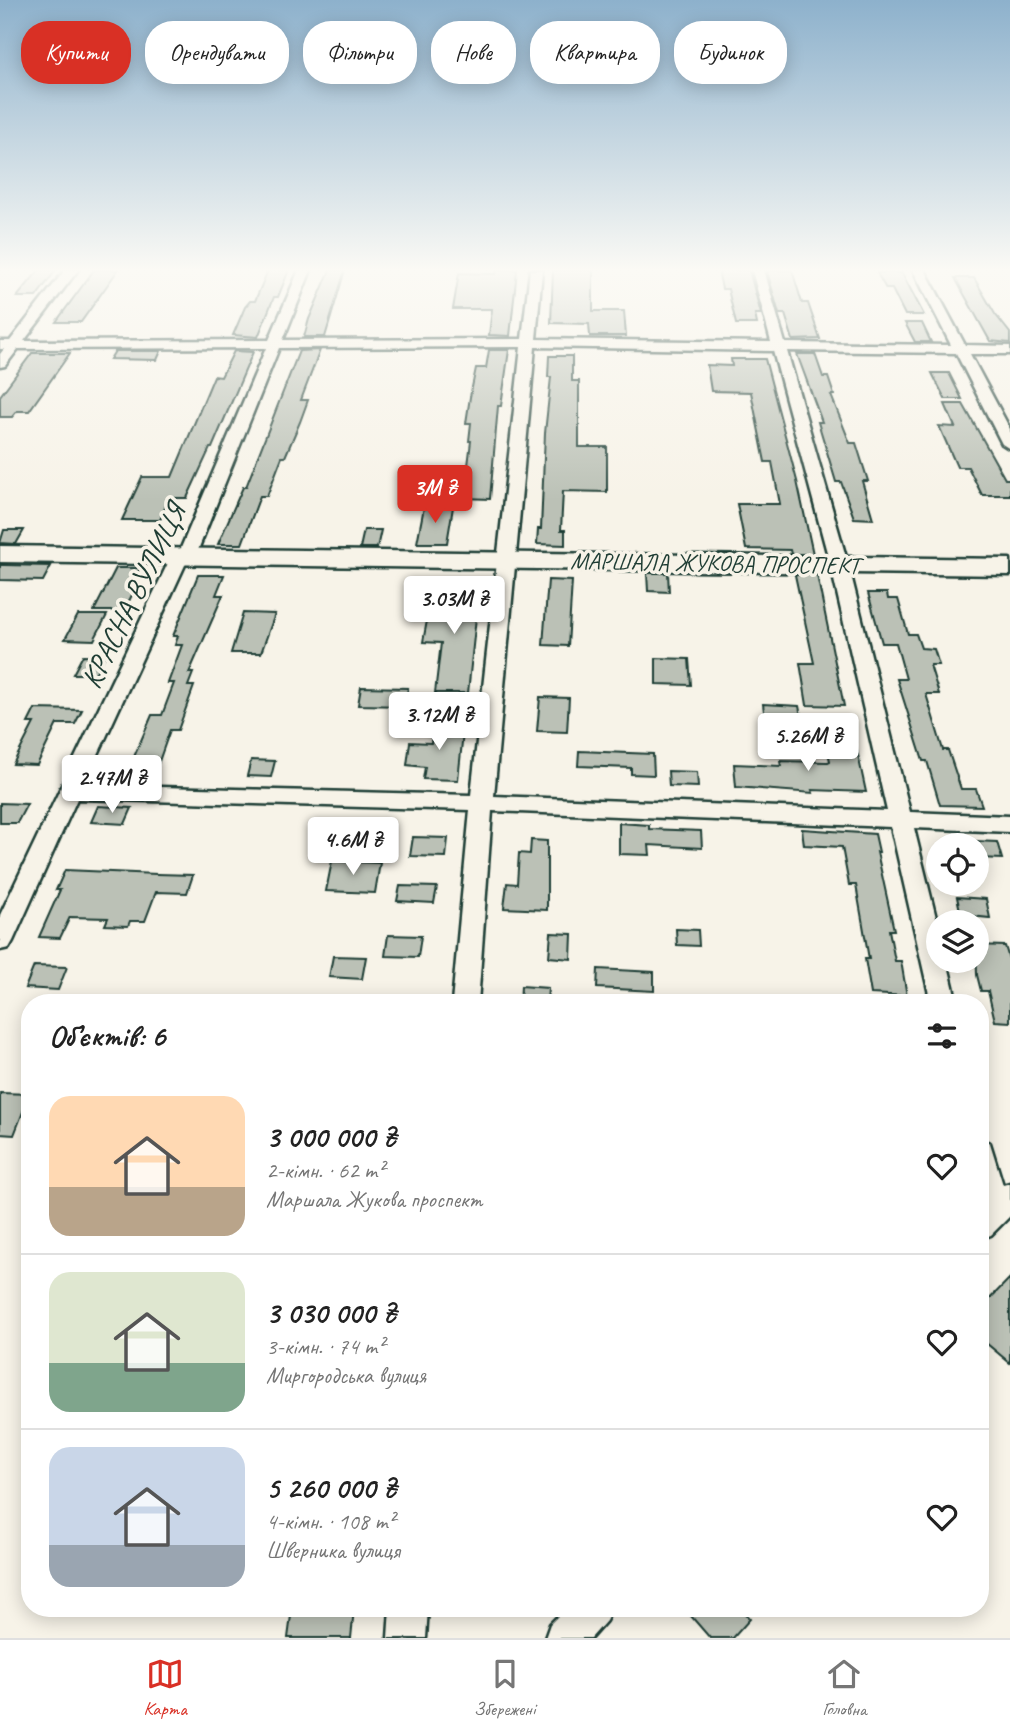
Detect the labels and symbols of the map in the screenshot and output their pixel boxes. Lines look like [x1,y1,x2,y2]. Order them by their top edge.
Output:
pin: 3M ₴ [394,466,476,525]
street label: КРАСНА ВУЛИЦЯ [72,493,196,694]
street label: МАРШАЛА ЖУКОВА ПРОСПЕКТ [570,545,865,581]
pin: 3.03M ₴ [389,576,519,636]
pin: 3.12M ₴ [374,692,504,752]
pin: 5.26M ₴ [743,714,873,773]
pin: 2.47M ₴ [47,756,177,815]
pin: 4.6M ₴ [296,818,410,877]

